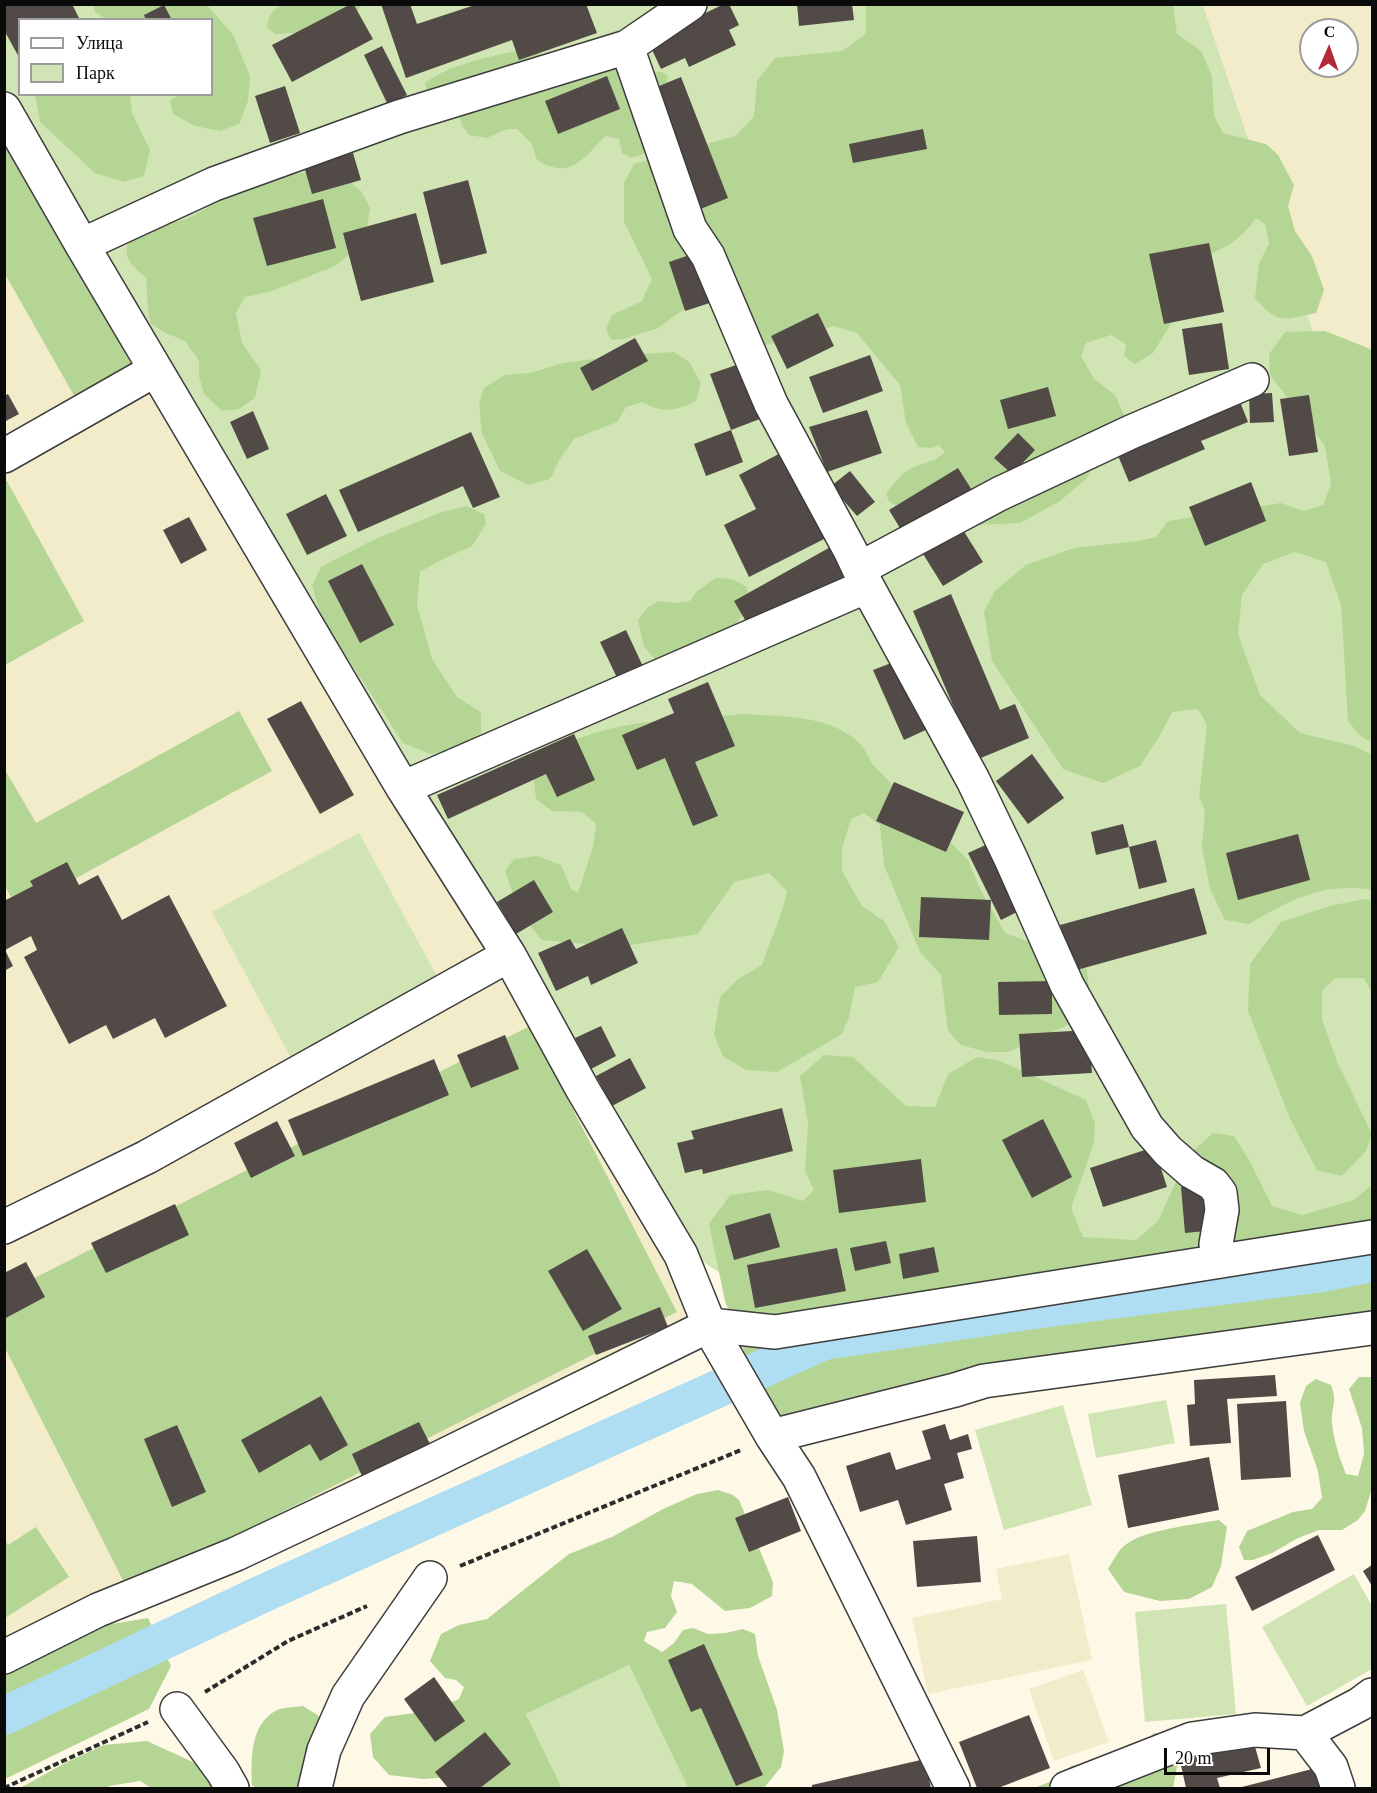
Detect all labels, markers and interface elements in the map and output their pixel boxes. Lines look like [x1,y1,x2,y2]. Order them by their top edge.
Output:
legend [18,18,213,96]
north arrow [1299,18,1359,78]
text: С [1324,23,1336,40]
text: Улица [76,33,123,53]
text: Парк [76,63,115,83]
scale bar [1167,1736,1274,1774]
text: 20 m [1175,1748,1212,1768]

